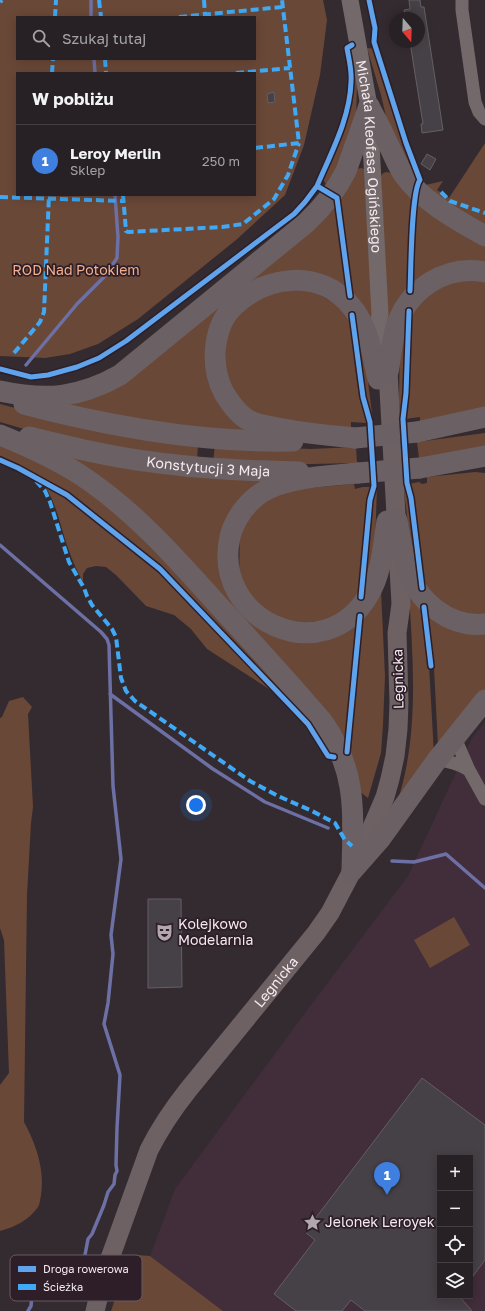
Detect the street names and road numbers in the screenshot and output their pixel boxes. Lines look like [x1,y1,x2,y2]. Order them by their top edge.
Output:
street label: Michała Kleofasa Ogińskiego [353,59,386,253]
street label: Konstytucji 3 Maja [145,452,270,479]
street label: Legnicka [388,649,407,709]
street label: Legnicka [250,953,301,1010]

